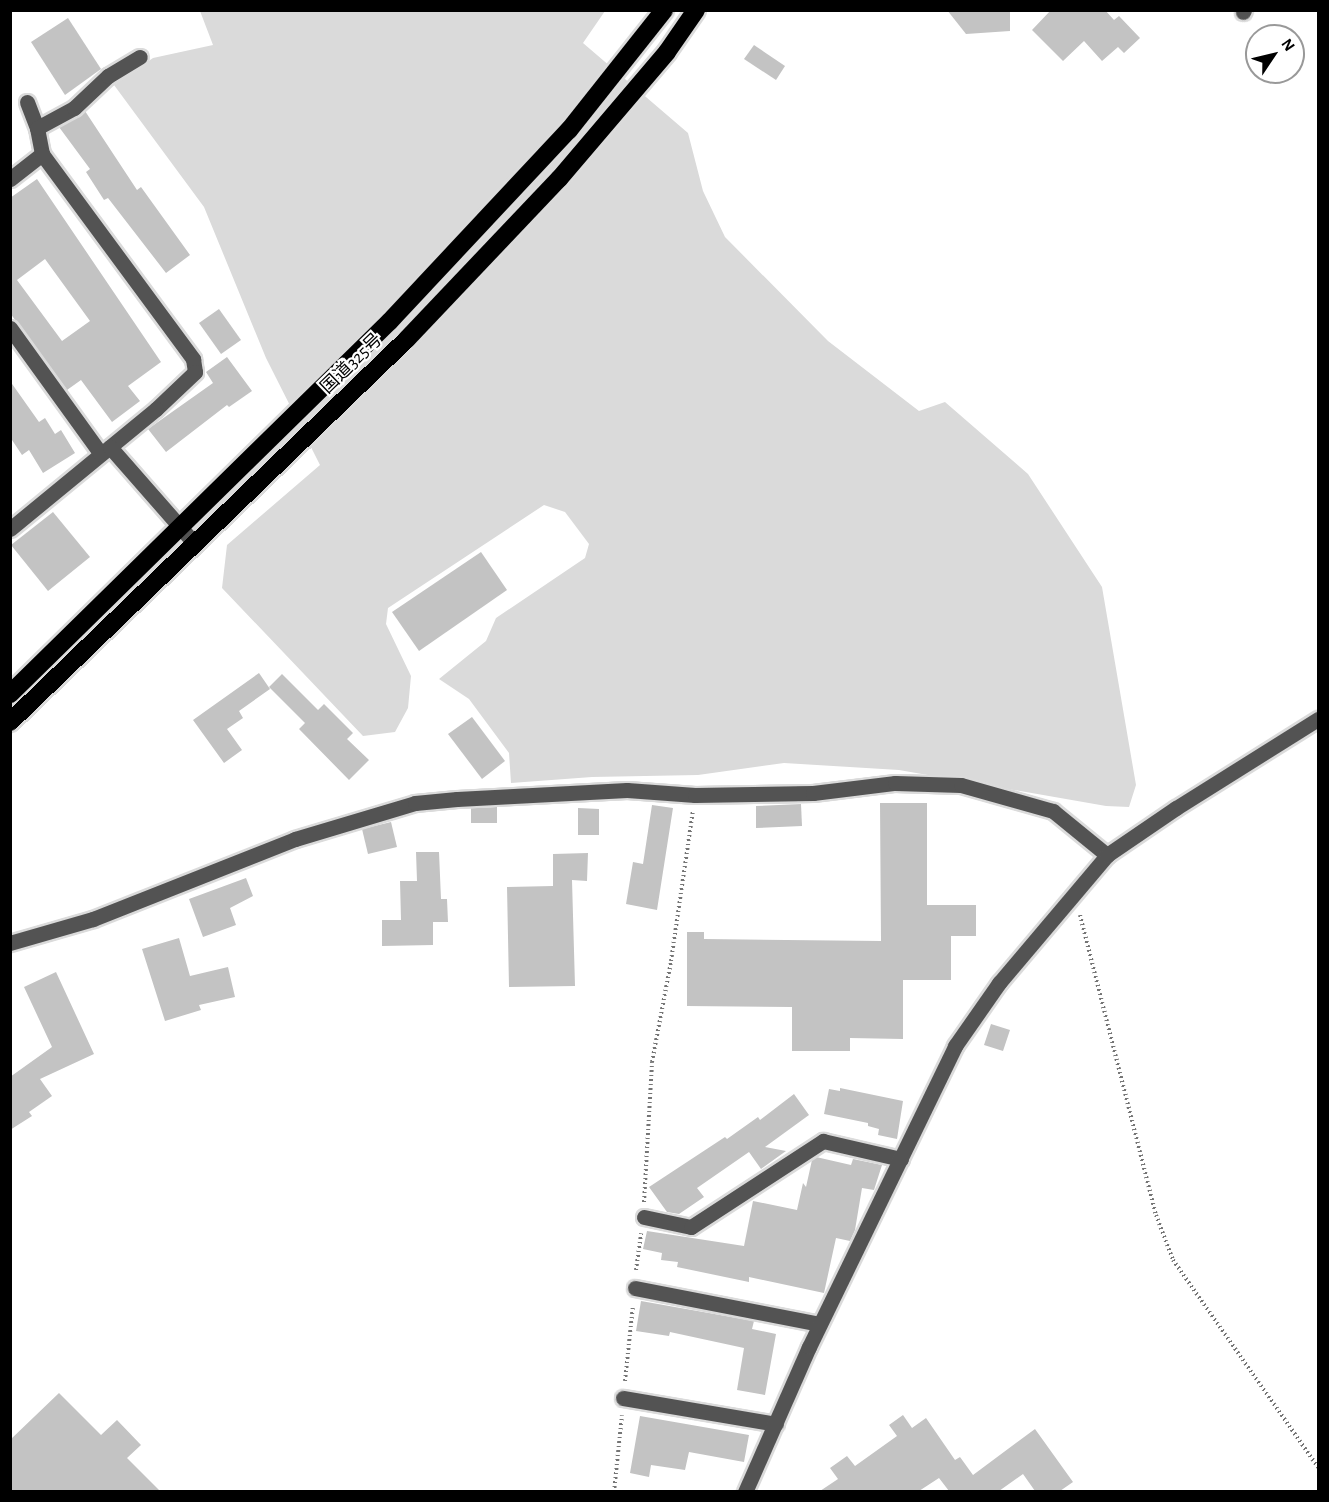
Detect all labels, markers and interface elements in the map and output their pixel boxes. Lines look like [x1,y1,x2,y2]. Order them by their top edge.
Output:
north arrow [1245,24,1305,84]
text: N [1278,36,1298,54]
street label: 国道325号 [317,329,387,399]

